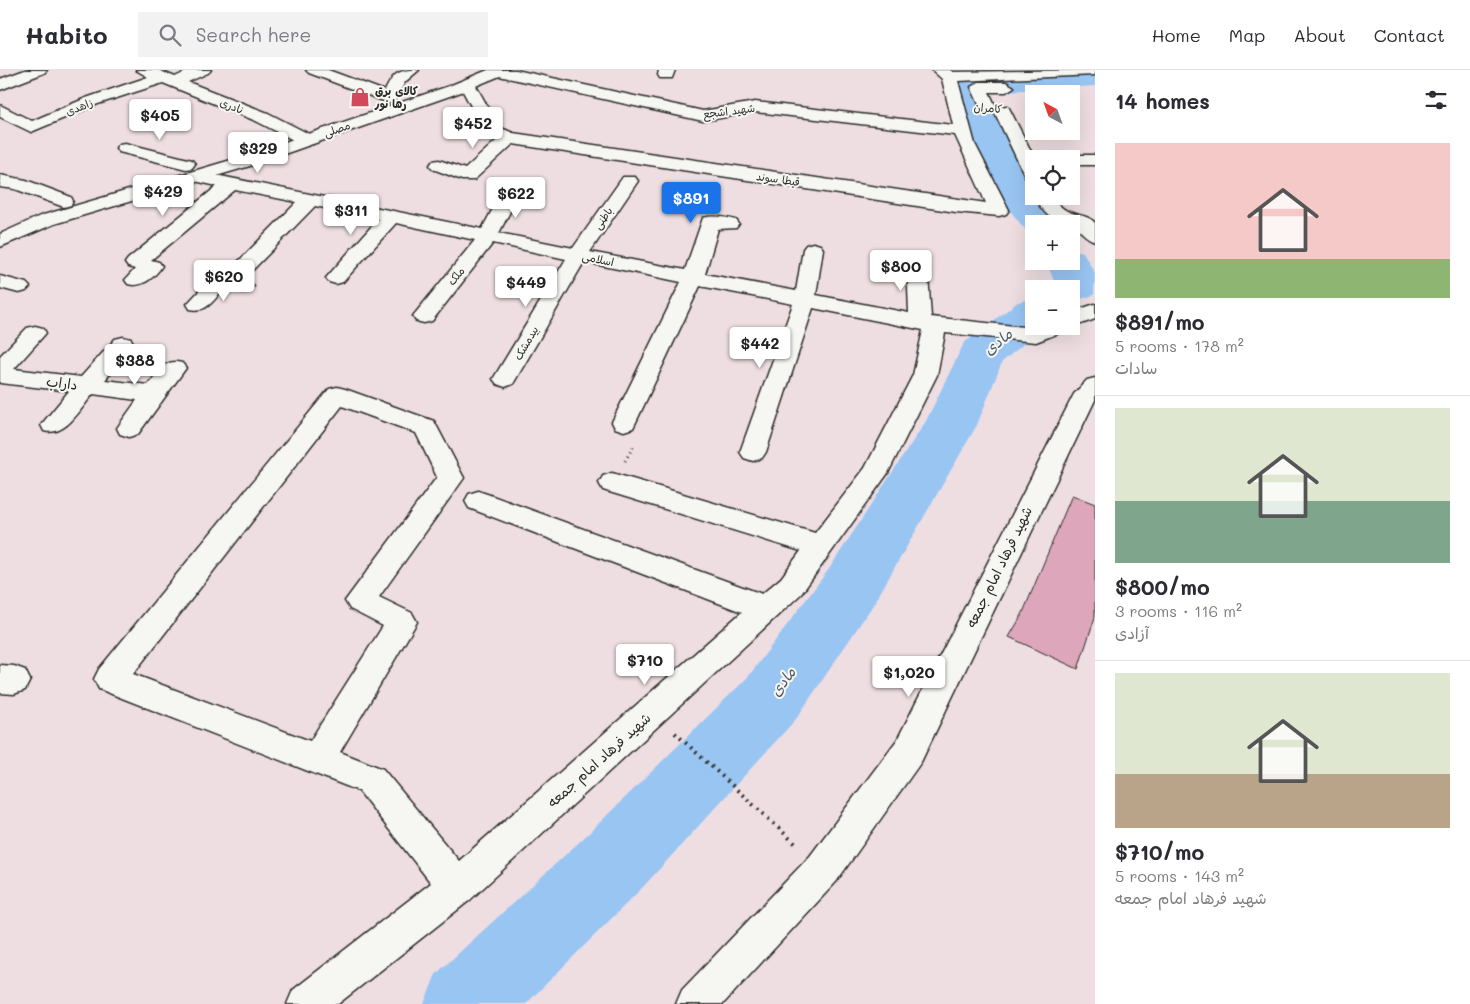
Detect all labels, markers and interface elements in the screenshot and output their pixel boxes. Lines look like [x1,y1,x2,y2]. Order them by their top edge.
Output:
search box [138,12,488,57]
text: Habito [25,19,108,50]
icon: search [156,21,184,49]
text: Search here [196,22,311,47]
text: Home [1152,23,1201,47]
text: Map [1229,23,1265,47]
text: About [1293,23,1346,47]
text: Contact [1374,23,1445,47]
place label: کالای برق رها نور [374,83,418,112]
north arrow [1025,85,1080,140]
map controls [1025,85,1080,335]
shop icon: کالای برق رها نور [349,86,371,108]
icon: filters [1422,86,1450,114]
text: 14 homes [1115,87,1210,114]
street label: زاهدی [63,94,95,119]
street label: نادری [218,94,247,117]
pin: $405 [130,98,190,141]
street label: کامران [973,99,1003,116]
street label: شهید اشجع [702,100,756,123]
text: $405 [140,104,180,125]
pin: $452 [443,106,503,149]
text: $452 [454,112,492,133]
street label: مصلی [322,117,352,141]
pin: $329 [228,132,288,174]
text: $329 [239,137,277,158]
button: locate [1025,150,1080,205]
street label: قیطا سوند [755,168,801,190]
pin: $429 [133,174,193,217]
icon: home [1238,175,1328,265]
pin: $622 [486,176,546,219]
text: $429 [144,180,182,201]
text: $622 [497,182,535,203]
pin: $891 [661,182,721,224]
text: $891 [673,187,709,208]
pin: $311 [321,194,381,236]
text: $311 [334,199,368,220]
street label: باطنی [590,204,616,232]
button: + [1025,215,1080,270]
street label: اسلامی [581,248,615,270]
pin: $800 [871,250,931,292]
text: $800 [881,255,921,276]
pin: $620 [194,260,254,302]
street label: ملک [444,263,468,288]
text: $620 [205,265,243,286]
pin: $449 [496,266,556,308]
text: $449 [506,271,546,292]
button: − [1025,280,1080,335]
text: $891/mo [1115,308,1205,335]
street label: بیدمشک [510,323,542,363]
water label: مادی [979,323,1016,359]
pin: $442 [730,326,790,369]
text: $442 [740,332,780,353]
text: 5 rooms · 178 m² [1115,335,1244,356]
pin: $388 [105,344,165,386]
text: $388 [115,349,155,370]
text: سادات [1115,357,1158,378]
street label: داراب [45,371,79,394]
icon: home [1238,441,1328,531]
street label: شهید فرهاد امام جمعه [961,503,1038,631]
text: $800/mo [1115,573,1210,600]
text: 3 rooms · 116 m² [1115,600,1242,621]
text: آزادی [1115,622,1149,643]
pin: $710 [615,644,675,686]
text: $710 [627,649,663,670]
pin: $1,020 [868,656,950,698]
text: $1,020 [883,661,935,682]
water label: مادی [765,663,800,700]
icon: home [1238,706,1328,796]
street label: شهید فرهاد امام جمعه [543,708,656,813]
text: $710/mo [1115,838,1204,865]
text: 5 rooms · 143 m² [1115,865,1244,886]
text: شهید فرهاد امام جمعه [1115,887,1267,908]

